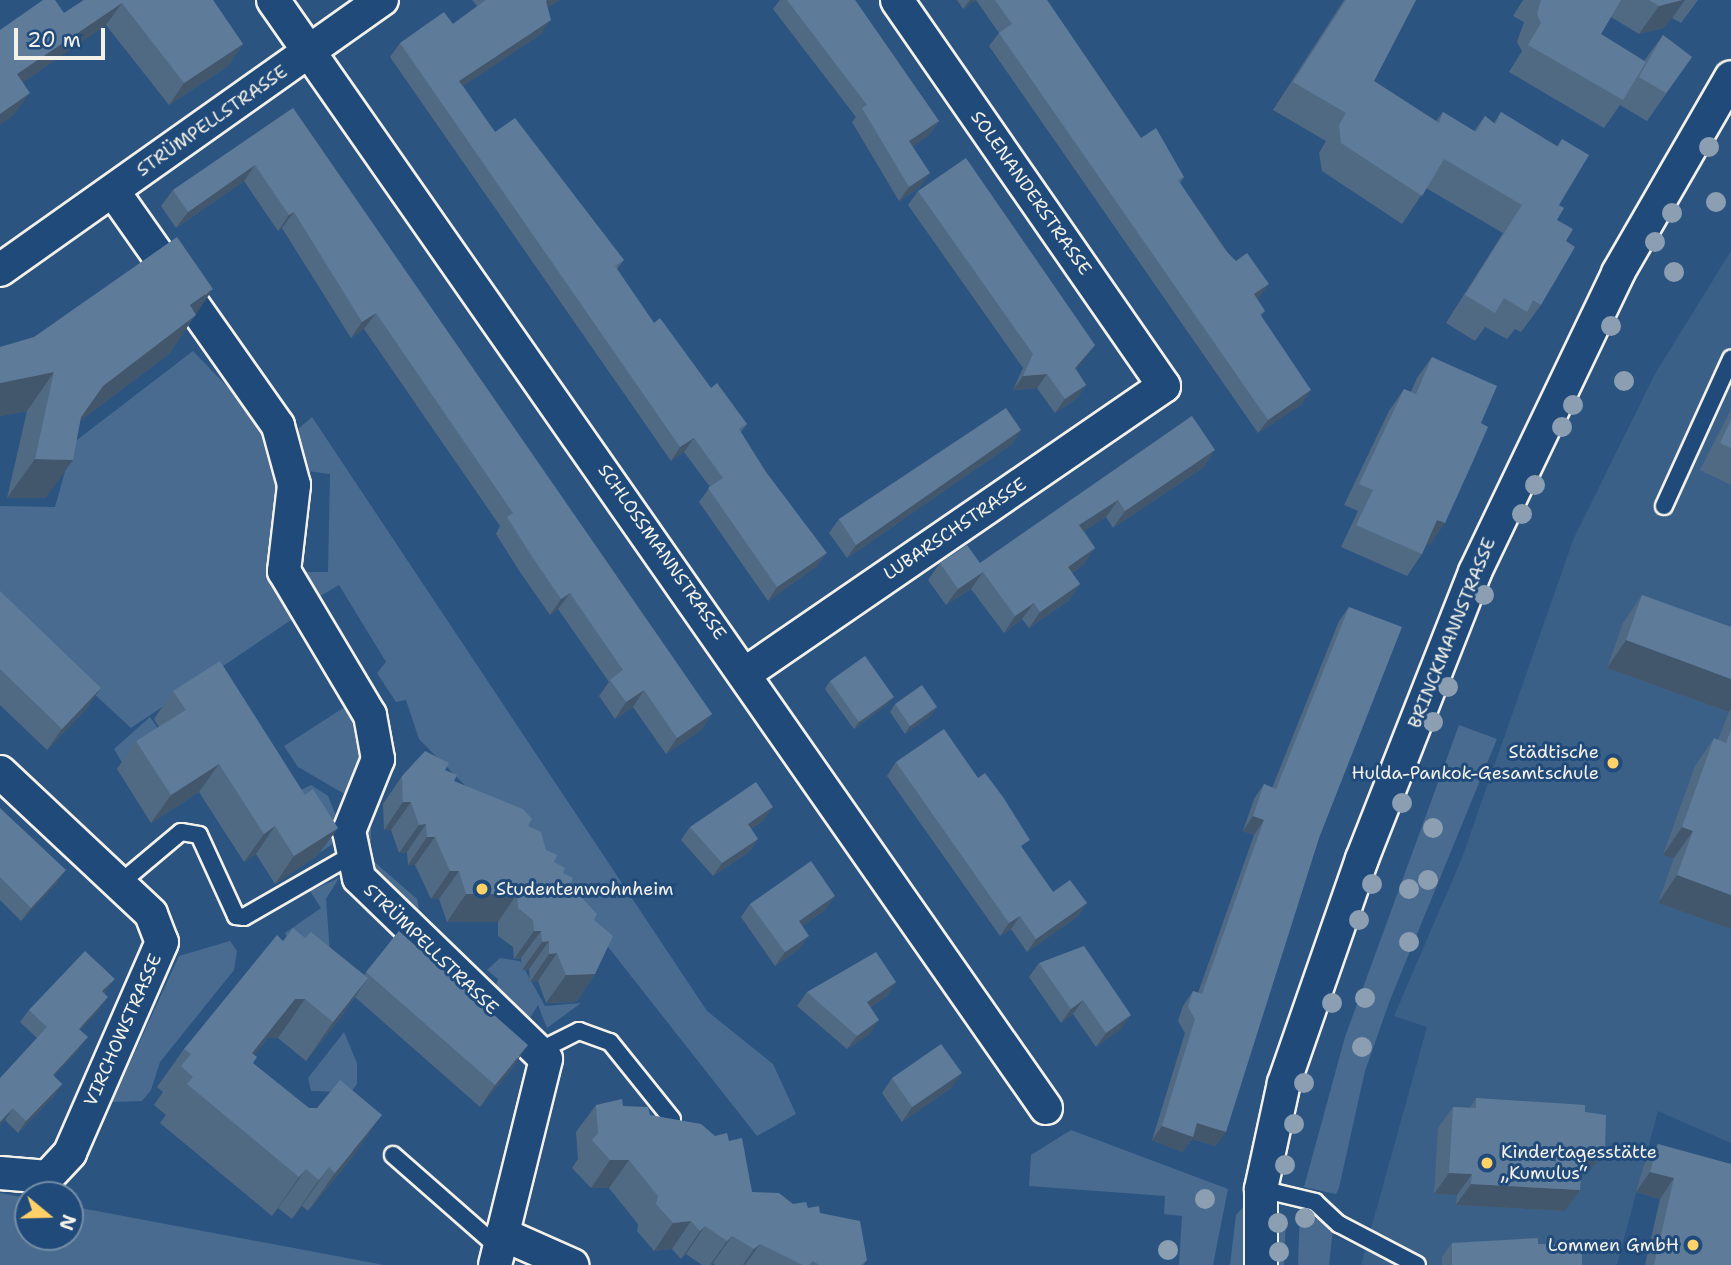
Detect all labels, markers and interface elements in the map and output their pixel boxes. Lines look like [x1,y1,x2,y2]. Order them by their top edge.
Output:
scale bar [18,14,108,58]
text: 20 m [27,26,81,54]
street label: STRÜMPELLSTRASSE [133,61,291,181]
street label: SOLENANDERSTRASSE [966,107,1096,279]
street label: SCHLOSSMANNSTRASSE [593,460,731,644]
street label: LUBARSCHSTRASSE [880,473,1030,585]
street label: BRINCKMANNSTRASSE [1404,535,1500,731]
place label: Städtische Hulda-Pankok-Gesamtschule [1351,742,1599,784]
marker: Städtische Hulda-Pankok-Gesamtschule [1605,755,1621,771]
place label: Studentenwohnheim [496,878,674,900]
street label: STRÜMPELLSTRASSE [359,879,503,1019]
marker: Studentenwohnheim [474,881,490,897]
street label: VIRCHOWSTRASSE [80,950,166,1110]
place label: Kindertagesstätte „Kumulus“ [1501,1142,1657,1184]
marker: Kindertagesstätte „Kumulus“ [1479,1155,1495,1171]
north arrow [14,1181,84,1251]
text: N [53,1211,82,1234]
place label: Lommen GmbH [1548,1234,1679,1256]
marker: Lommen GmbH [1685,1237,1701,1253]

